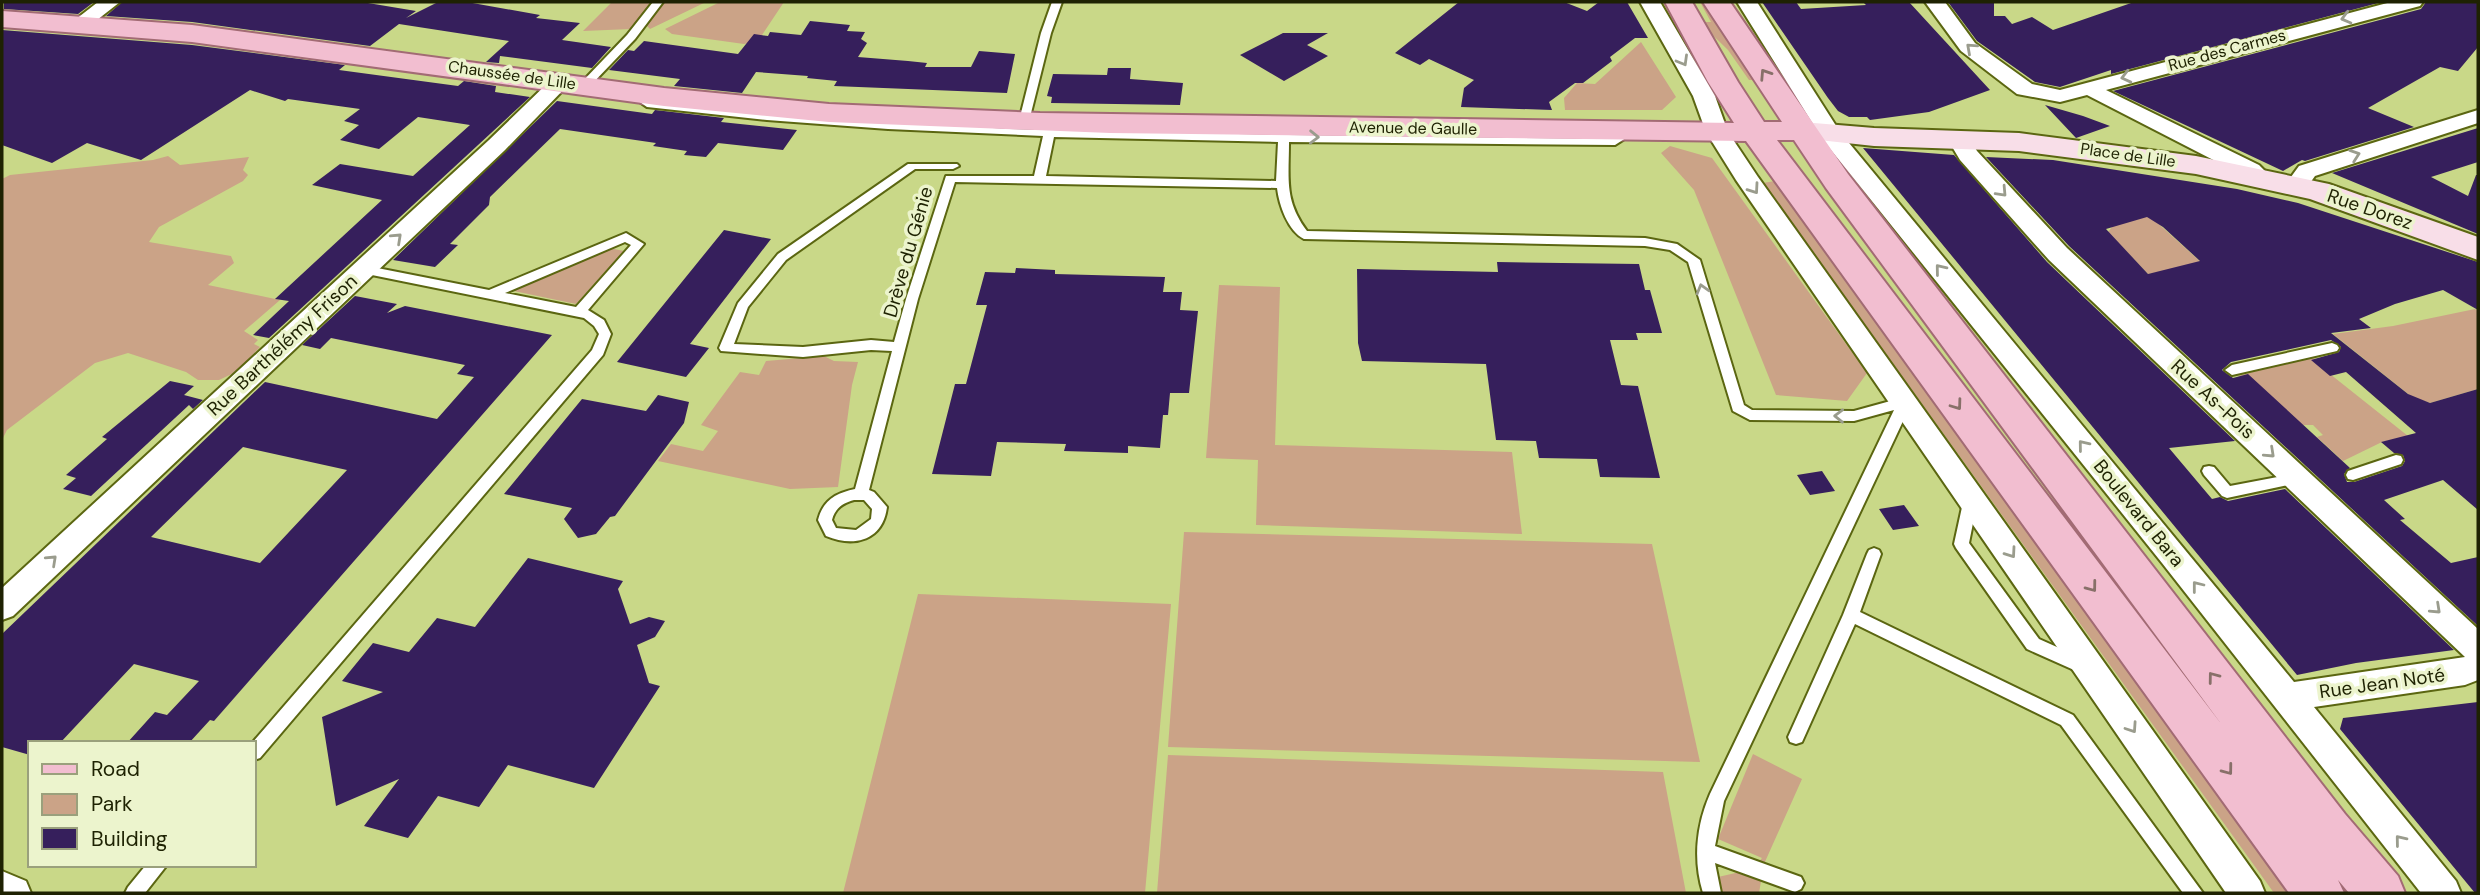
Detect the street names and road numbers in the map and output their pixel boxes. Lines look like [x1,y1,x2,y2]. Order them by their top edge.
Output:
street label: Rue des Carmes [2166,24,2288,76]
street label: Chaussée de Lille [447,56,577,94]
street label: Avenue de Gaulle [1349,116,1477,140]
street label: Place de Lille [2079,138,2177,172]
street label: Rue Dorez [2324,183,2416,235]
street label: Drève du Génie [877,184,939,320]
street label: Rue Barthélémy Frison [202,269,362,421]
street label: Rue As-Pois [2166,354,2260,444]
street label: Boulevard Bara [2088,454,2190,572]
street label: Rue Jean Noté [2318,662,2446,704]

